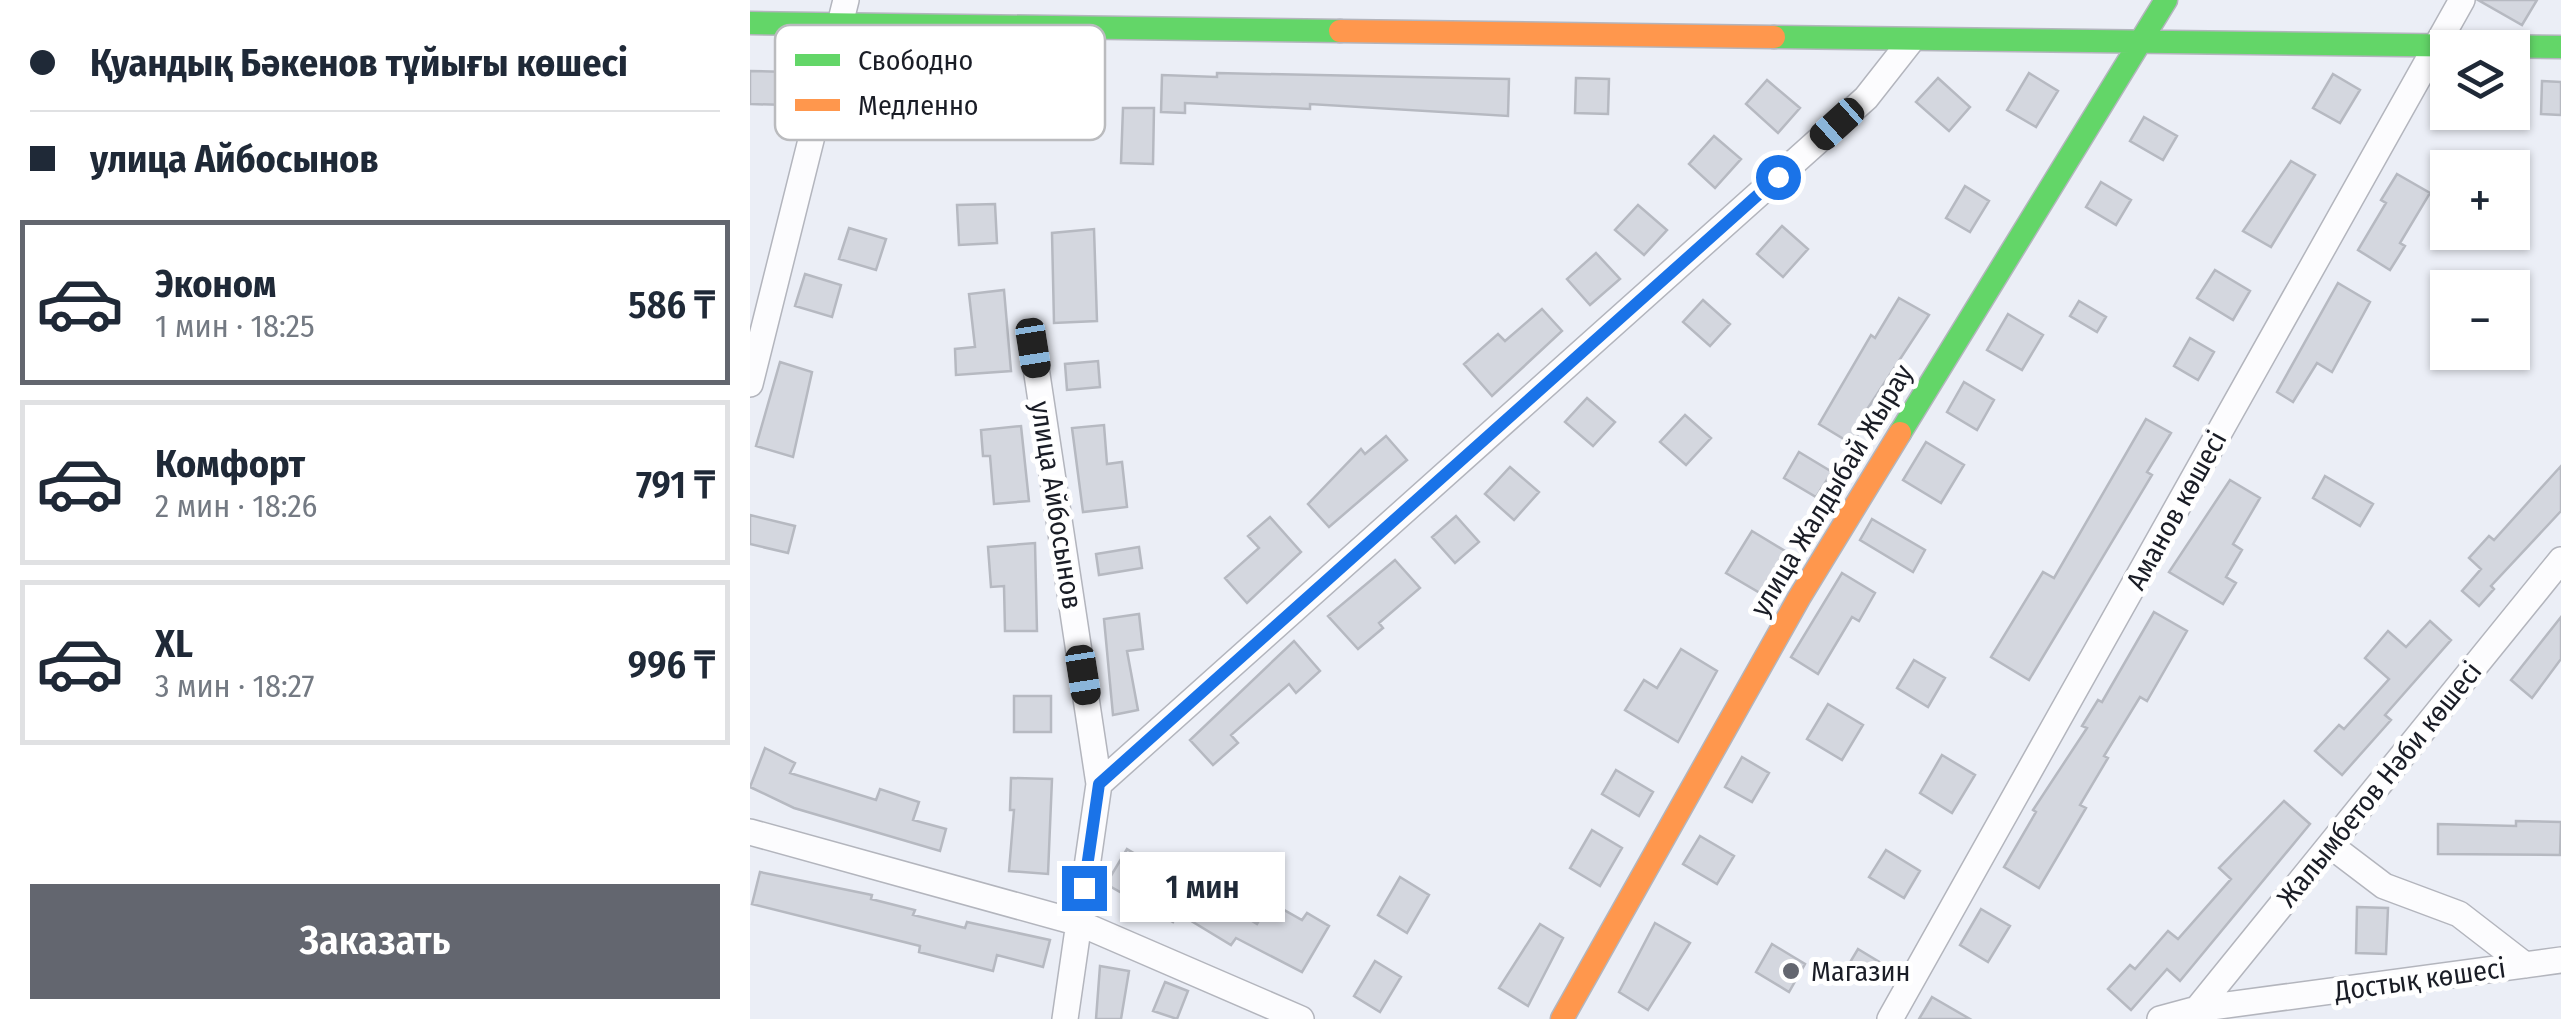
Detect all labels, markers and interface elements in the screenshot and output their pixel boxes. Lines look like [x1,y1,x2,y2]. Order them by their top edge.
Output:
legend [775,25,1105,140]
map controls [2430,30,2530,370]
button: layers [2430,30,2530,130]
text: Қуандық Бәкенов тұйығы көшесі [90,40,628,86]
text: Свободно [858,44,973,77]
text: Медленно [858,89,979,122]
car [1805,93,1869,155]
text: улица Айбосынов [90,136,379,182]
button: + [2430,150,2530,250]
route start [1756,155,1801,200]
icon: car [35,258,125,348]
text: Эконом [155,261,276,307]
button: − [2430,270,2530,370]
text: 586 ₸ [628,282,715,328]
text: 1 мин · 18:25 [155,307,315,345]
car [1013,316,1053,380]
street label: улица Жалдыбай Жырау [1743,358,1920,622]
street label: улица Айбосынов [1024,399,1089,611]
street label: Аманов көшесі [2119,425,2234,595]
icon: car [35,438,125,528]
text: Комфорт [155,441,305,487]
text: 791 ₸ [636,462,715,508]
text: 2 мин · 18:26 [155,487,317,525]
icon: car [35,618,125,708]
text: XL [155,621,193,667]
text: 996 ₸ [628,642,715,688]
car [1063,643,1103,707]
street label: Жалымбетов Нәби көшесі [2270,655,2488,913]
text: 3 мин · 18:27 [155,667,315,705]
callout: 1 мин [1119,853,1284,923]
route end [1062,866,1107,911]
text: 1 мин [1165,868,1240,906]
button: Заказать [30,884,720,999]
street label: Достық көшесі [2331,951,2508,1008]
place label: Магазин [1811,955,1911,988]
marker: Магазин [1780,960,1802,982]

